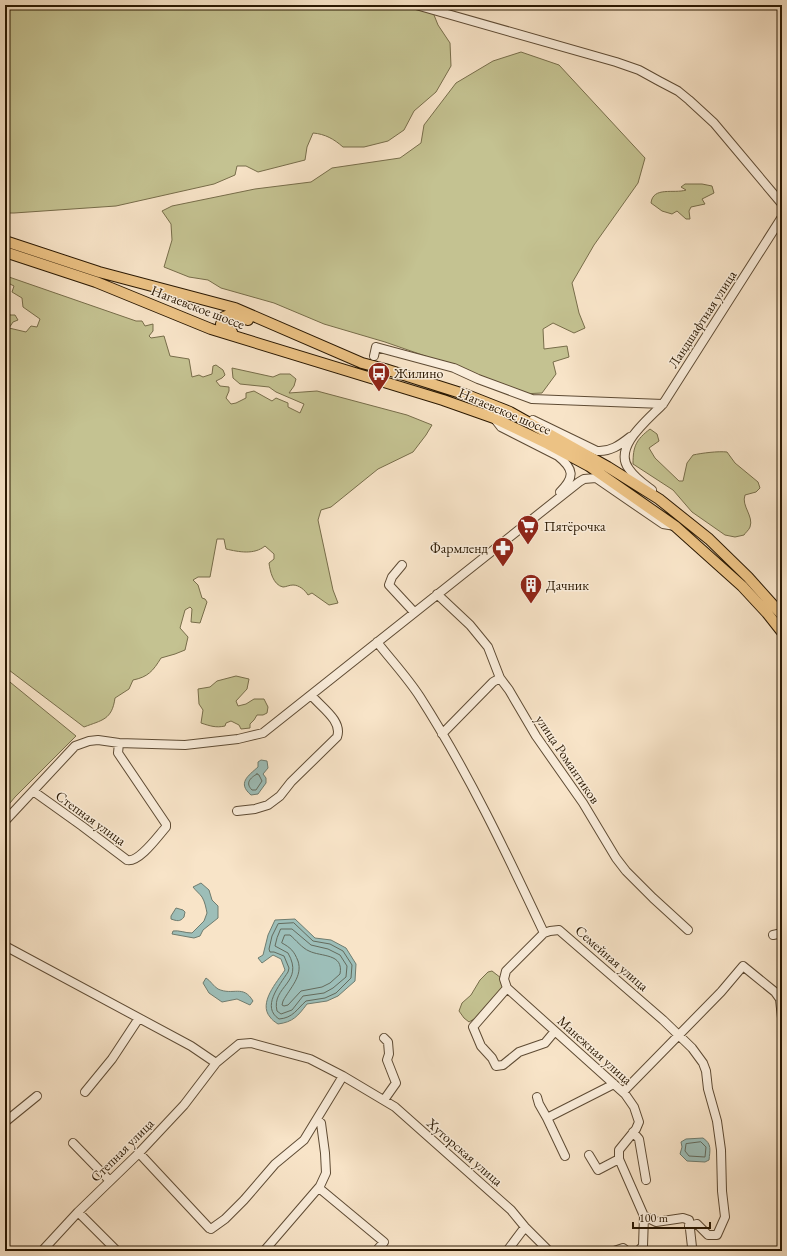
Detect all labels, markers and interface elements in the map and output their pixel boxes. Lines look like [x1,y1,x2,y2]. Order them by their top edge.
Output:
street label: Ландшафтная улица [664,266,741,371]
street label: Нагаевское шоссе [149,281,248,333]
bus stop icon: Жилино [366,360,392,393]
place label: Жилино [393,364,444,382]
street label: Нагаевское шоссе [456,383,555,439]
supermarket icon: Пятёрочка [515,513,541,546]
place label: Пятёрочка [544,517,606,535]
pharmacy icon: Фармленд [490,535,516,568]
place label: Фармленд [430,539,489,557]
building icon: Дачник [518,572,544,605]
place label: Дачник [546,576,589,594]
street label: улица Романтиков [532,711,604,807]
street label: Степная улица [52,786,130,850]
street label: Семейная улица [572,921,653,995]
street label: Манежная улица [554,1012,637,1089]
street label: Хуторская улица [422,1113,507,1190]
street label: Степная улица [86,1114,158,1186]
scale bar [633,1204,710,1230]
text: 100 m [639,1210,669,1226]

